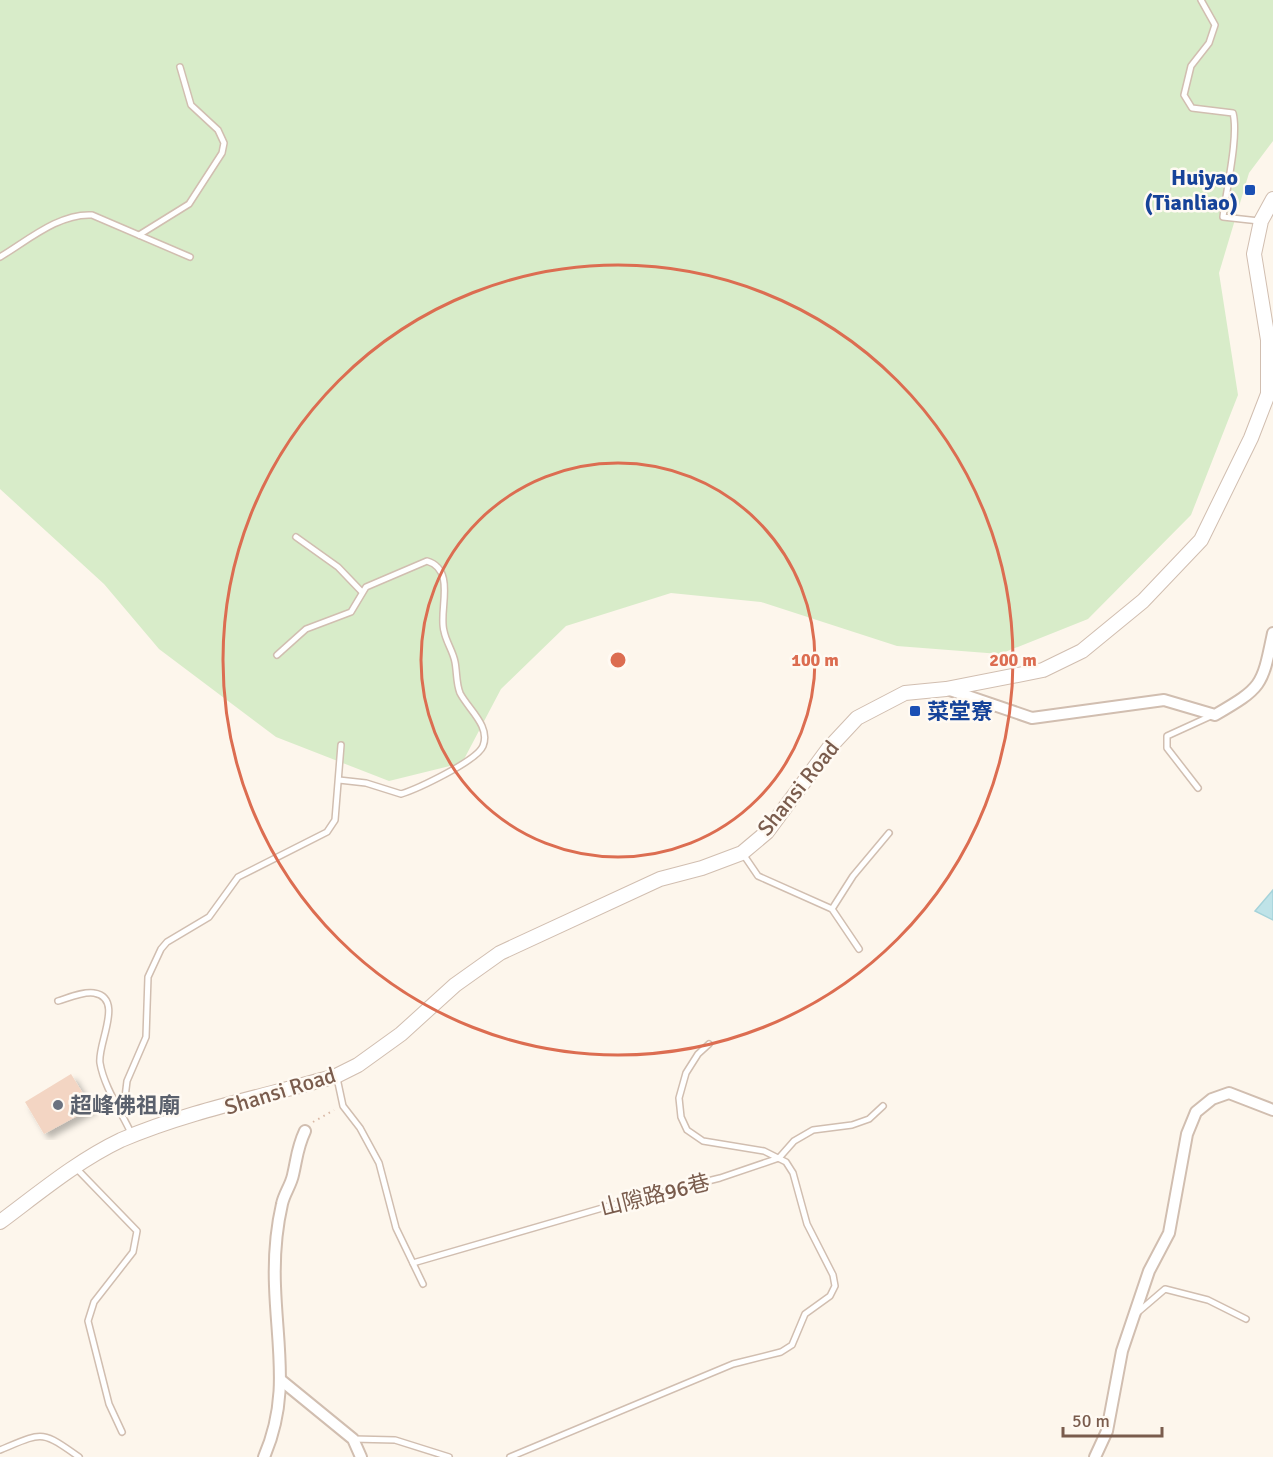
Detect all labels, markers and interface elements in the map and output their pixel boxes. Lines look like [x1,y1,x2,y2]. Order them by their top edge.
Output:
place label: Huiyao (Tianliao) [1145,164,1238,216]
marker: Huiyao (Tianliao) [1243,183,1257,197]
text: 100 m [791,649,839,671]
text: 200 m [989,649,1037,671]
centre of rings [608,650,628,670]
place label: 菜堂寮 [927,698,993,725]
marker: 菜堂寮 [908,704,922,718]
street label: Shansi Road [751,735,845,841]
street label: Shansi Road [221,1061,339,1121]
place label: 超峰佛祖廟 [70,1092,180,1119]
marker: 超峰佛祖廟 [51,1098,65,1112]
street label: 山隙路96巷 [598,1168,712,1222]
scale bar [1063,1400,1162,1438]
text: 50 m [1072,1410,1110,1432]

